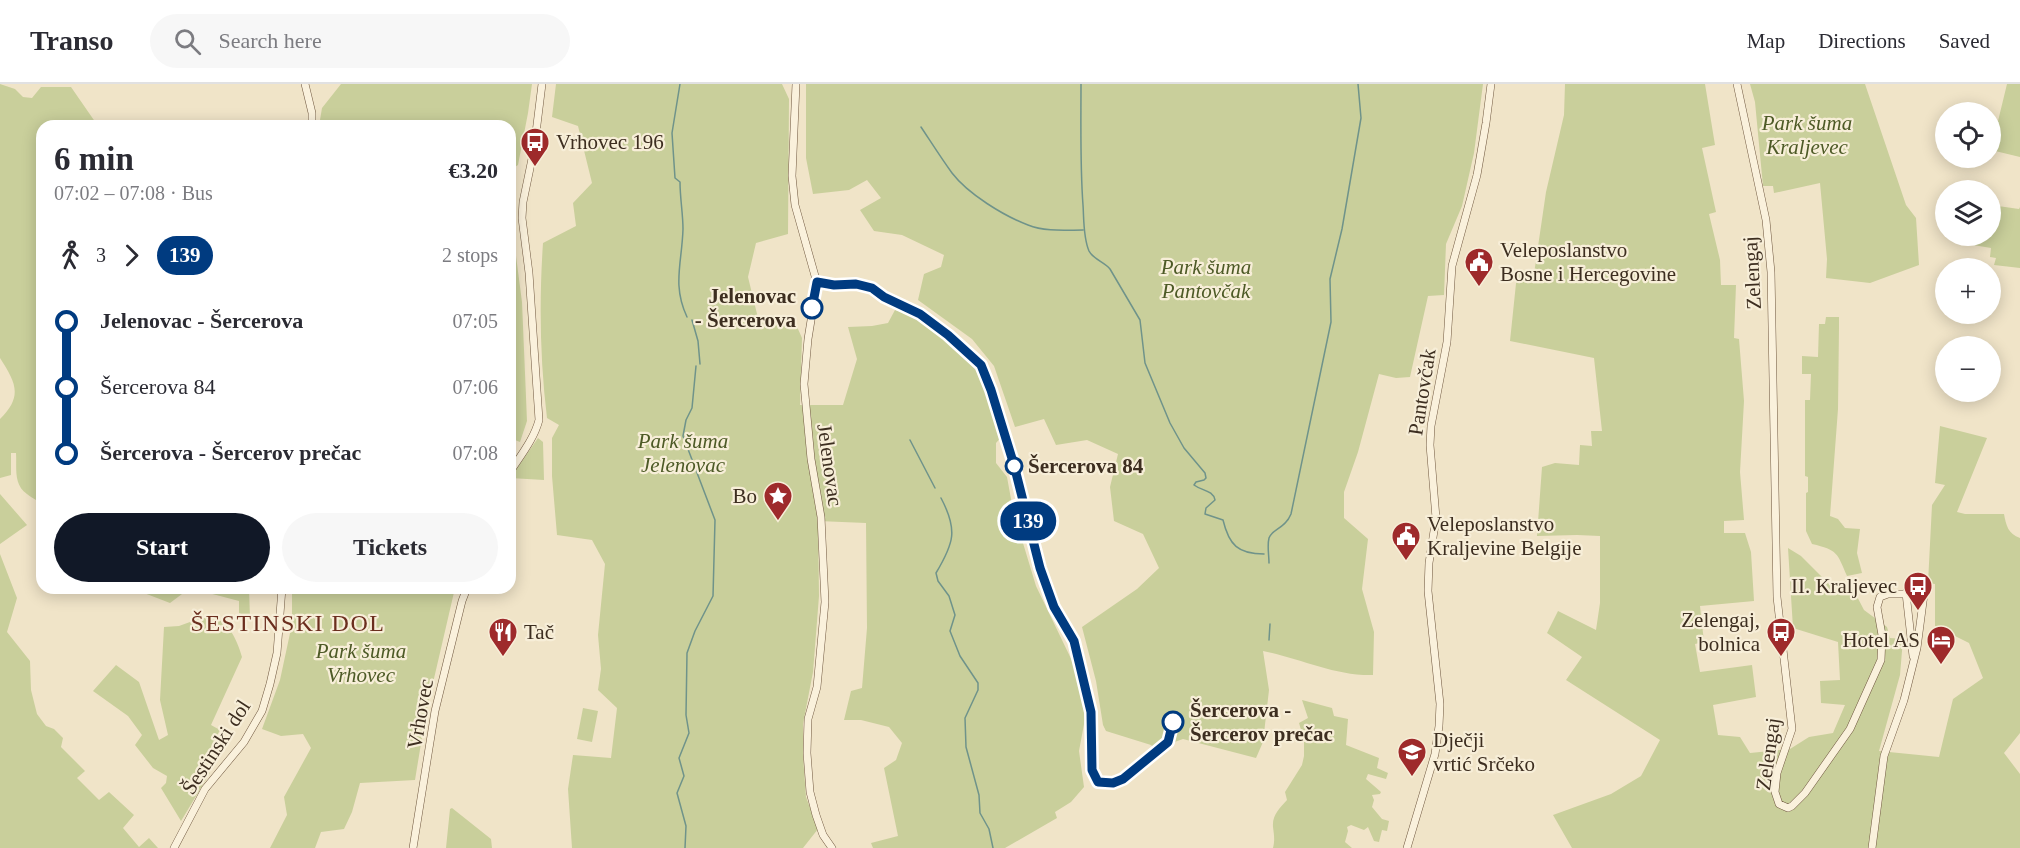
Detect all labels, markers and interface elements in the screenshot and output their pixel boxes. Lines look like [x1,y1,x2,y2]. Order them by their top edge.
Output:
search box [150,14,570,68]
text: Transo [30,25,114,56]
icon: search [171,25,204,58]
text: Search here [219,28,322,53]
text: Map [1747,29,1785,53]
text: Directions [1818,29,1906,53]
text: Saved [1939,29,1990,53]
map controls [1935,102,2001,402]
button: locate [1935,102,2001,168]
park label: Park šuma Kraljevec [1761,111,1852,159]
bus stop icon: Vrhovec 196 [519,126,551,168]
place label: Vrhovec 196 [556,130,664,154]
text: 6 min [54,141,134,177]
text: €3.20 [449,158,498,183]
button: layers [1935,180,2001,246]
text: 07:02 – 07:08 · Bus [54,182,213,204]
street label: Zelengaj [1738,236,1766,310]
place label: Veleposlanstvo Bosne i Hercegovine [1500,238,1676,286]
icon: walk [54,239,87,272]
icon: forward [115,239,148,272]
text: 139 [169,243,201,267]
text: 3 [96,244,106,266]
text: 2 stops [442,244,498,266]
public building icon: Veleposlanstvo Bosne i Hercegovine [1463,246,1495,288]
park label: Park šuma Pantovčak [1160,255,1251,303]
button: + [1935,258,2001,324]
place label: Jelenovac - Šercerova [695,284,796,332]
marker: Jelenovac - Šercerova [801,297,823,319]
text: Jelenovac - Šercerova [100,308,303,333]
text: 07:05 [452,310,498,332]
button: − [1935,336,2001,402]
street label: Pantovčak [1403,346,1441,437]
text: Šercerova 84 [100,374,215,399]
text: 07:06 [452,376,498,398]
street label: Jelenovac [812,422,848,508]
park label: Park šuma Jelenovac [637,429,728,477]
text: Šercerova - Šercerov prečac [100,440,361,465]
text: 07:08 [452,442,498,464]
place label: Šercerova 84 [1028,454,1144,478]
marker: Šercerova 84 [1005,457,1023,475]
place icon: Bo [762,480,794,522]
place label: Bo [732,484,757,508]
line badge: 139 [994,502,1062,540]
text: 139 [1012,509,1044,533]
place label: Veleposlanstvo Kraljevine Belgije [1427,512,1582,560]
button: Start [54,513,270,582]
button: Tickets [282,513,498,582]
public building icon: Veleposlanstvo Kraljevine Belgije [1390,520,1422,562]
bus stop icon: II. Kraljevec [1902,570,1934,612]
place label: II. Kraljevec [1791,574,1897,598]
place label: Zelengaj, bolnica [1681,608,1761,656]
district label: ŠESTINSKI DOL [191,610,385,636]
restaurant icon: Tač [487,616,519,658]
bus stop icon: Zelengaj, bolnica [1765,616,1797,658]
place label: Tač [524,620,554,644]
hotel icon: Hotel AS [1925,624,1957,666]
place label: Hotel AS [1842,628,1920,652]
park label: Park šuma Vrhovec [315,639,406,687]
street label: Vrhovec [402,677,438,751]
street label: Šestinski dol [177,695,256,799]
place label: Šercerova - Šercerov prečac [1190,698,1333,746]
marker: Šercerova - Šercerov prečac [1162,711,1184,733]
street label: Zelengaj [1751,716,1785,792]
place label: Dječji vrtić Srčeko [1433,728,1535,776]
school or university icon: Dječji vrtić Srčeko [1396,736,1428,778]

